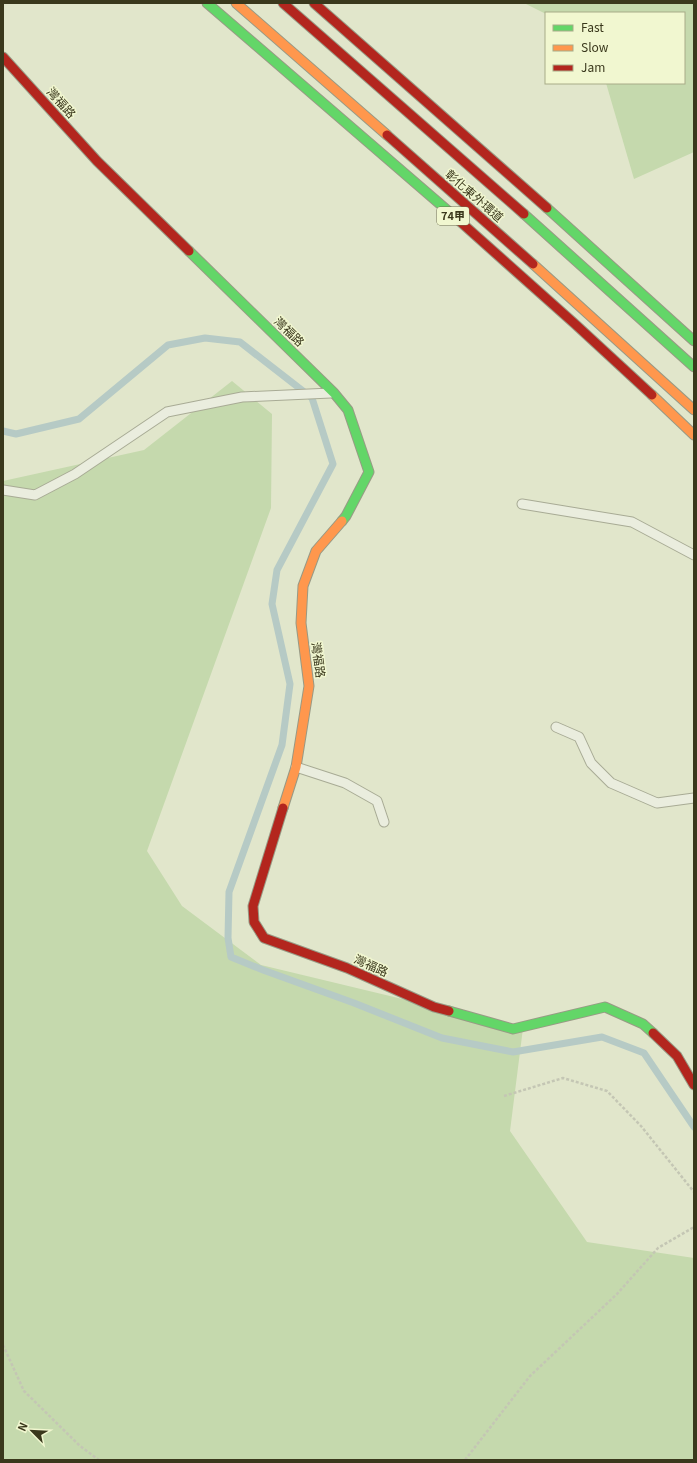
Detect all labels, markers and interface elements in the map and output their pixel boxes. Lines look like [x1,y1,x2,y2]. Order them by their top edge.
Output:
legend [545,12,685,84]
text: Fast [581,18,604,35]
text: Slow [581,38,609,55]
text: Jam [581,58,605,75]
street label: 灣福路 [44,83,80,121]
street label: 彰化東外環道 [442,165,508,225]
road number: 74甲 [437,207,469,225]
street label: 灣福路 [271,312,309,350]
street label: 灣福路 [309,641,330,679]
street label: 灣福路 [352,950,392,980]
north arrow [12,1411,52,1451]
text: N [13,1420,31,1434]

